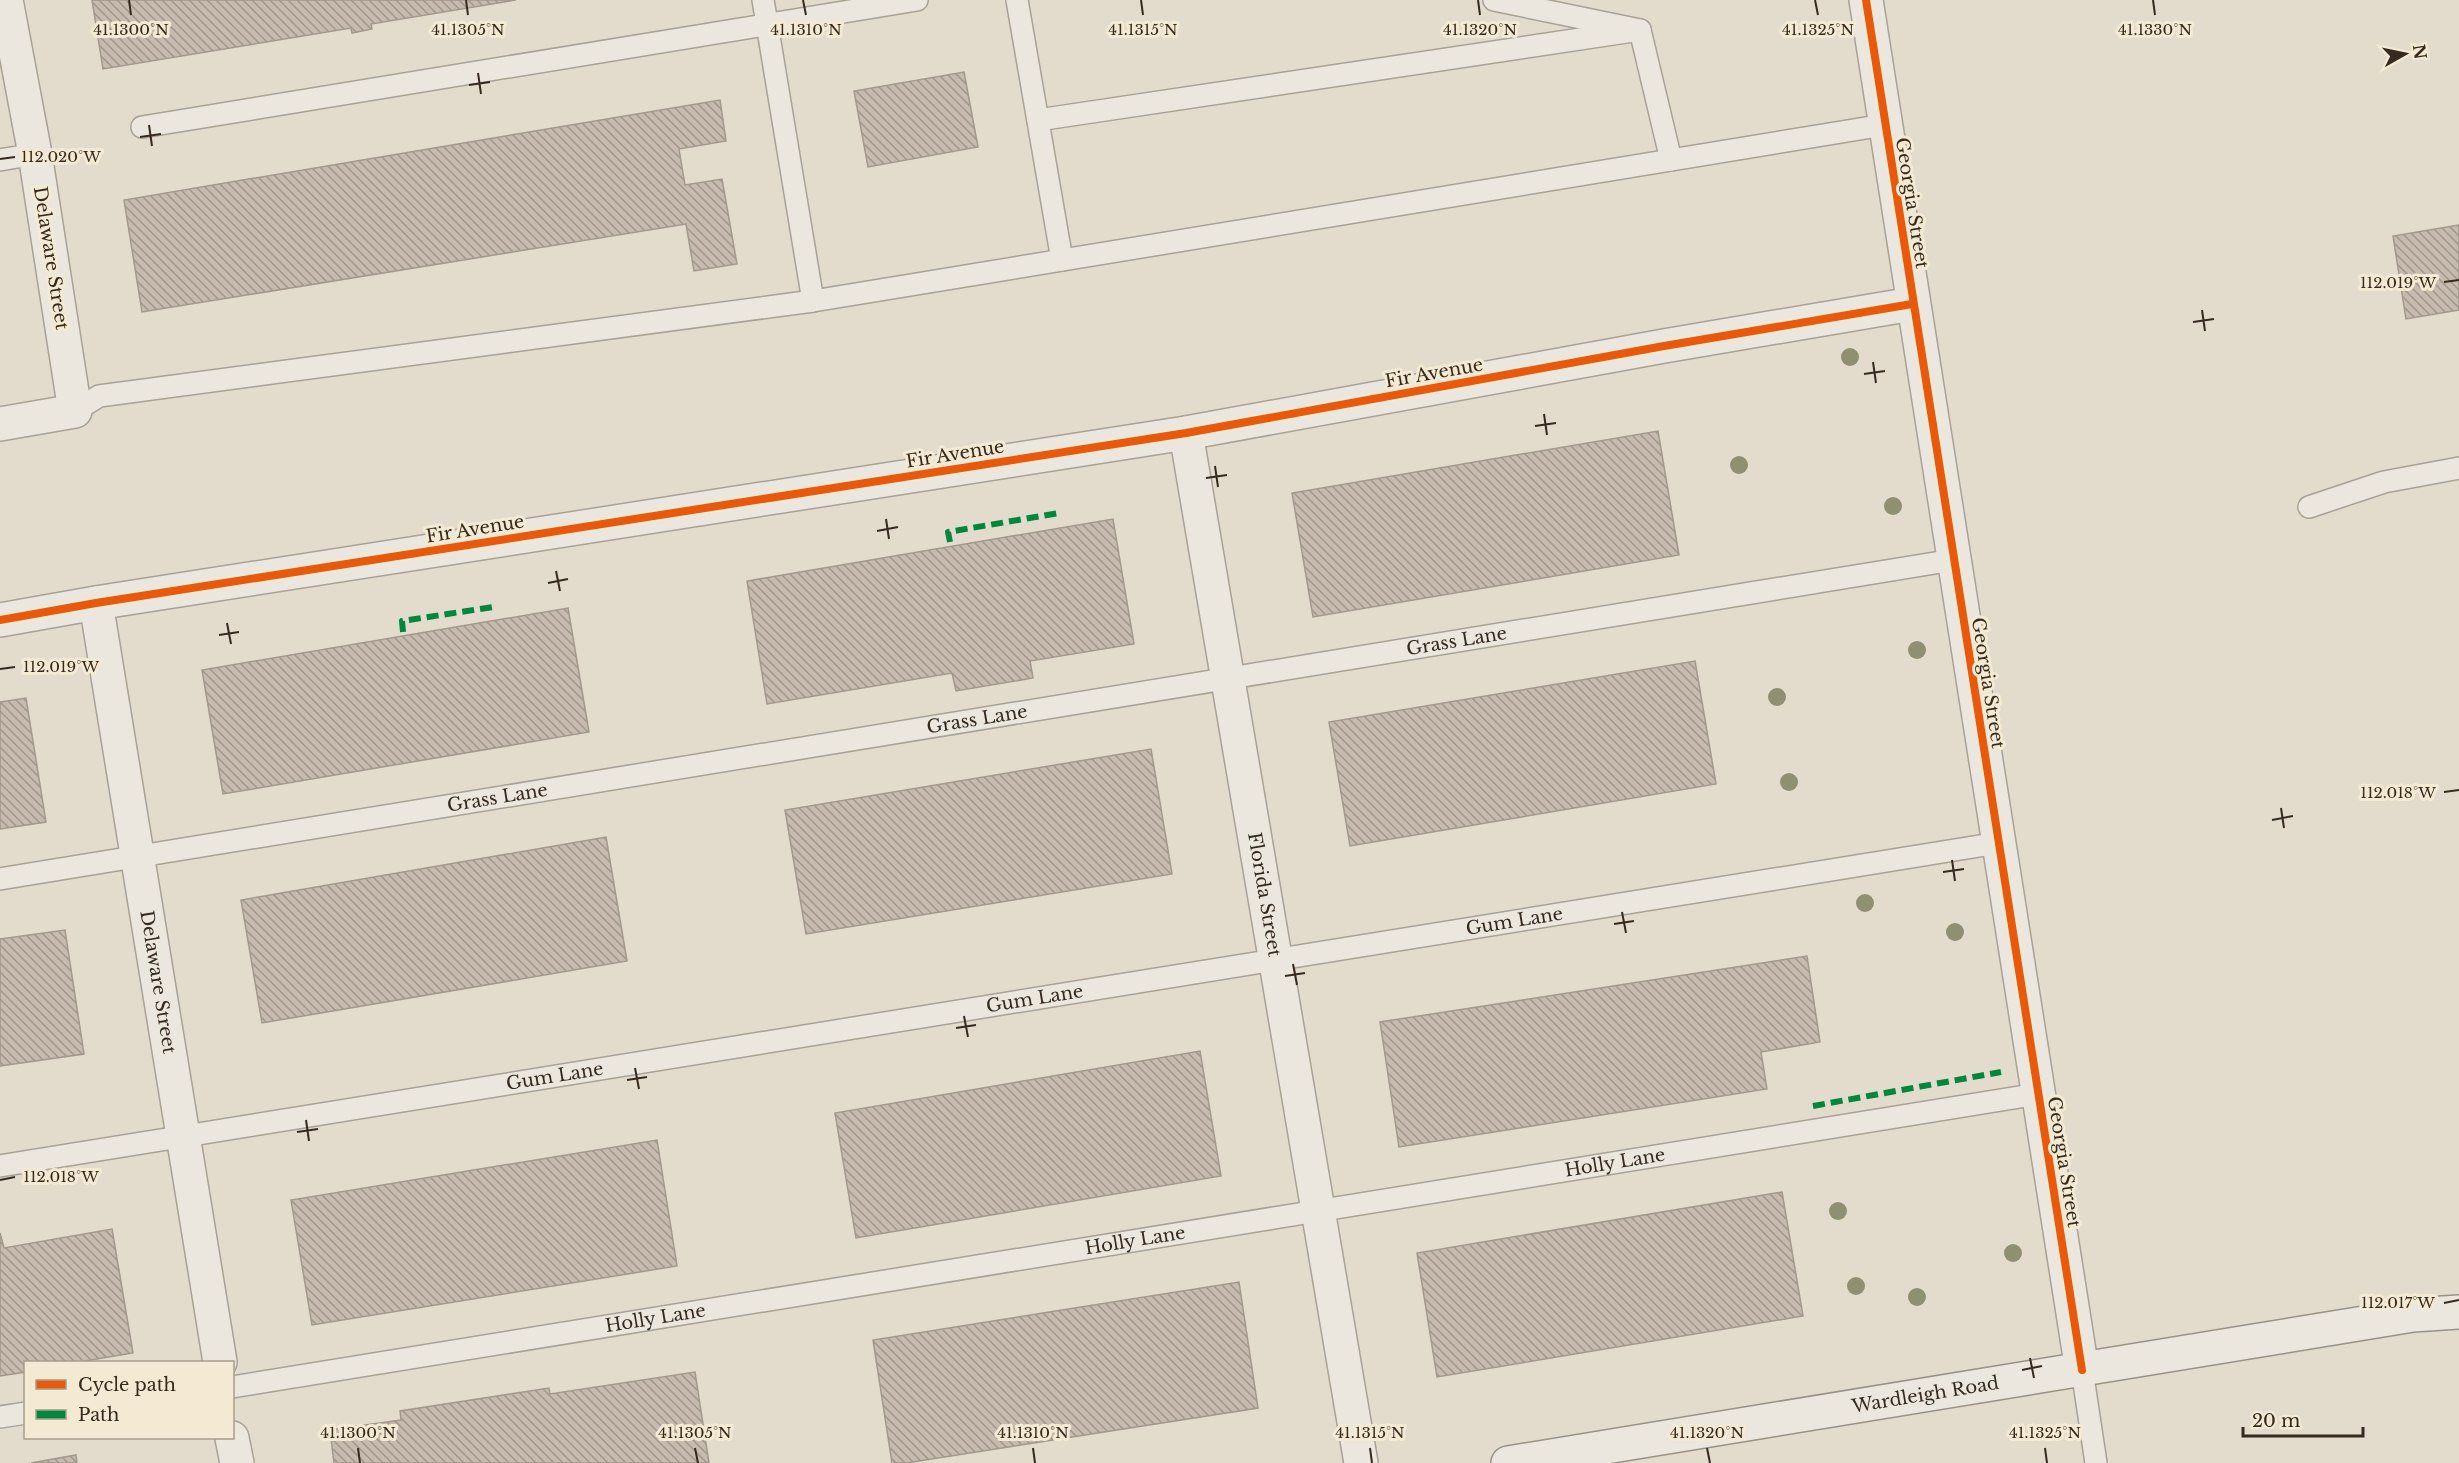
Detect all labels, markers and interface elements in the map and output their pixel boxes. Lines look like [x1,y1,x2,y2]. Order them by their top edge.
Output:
text: 41.1300°N [93,20,169,39]
text: 41.1305°N [431,20,505,39]
text: 41.1310°N [770,20,842,39]
text: 41.1315°N [1108,20,1178,39]
text: 41.1320°N [1443,20,1517,39]
text: 41.1325°N [1782,20,1854,39]
text: 41.1330°N [2118,20,2192,39]
north arrow [2375,24,2435,84]
text: N [2409,43,2431,61]
street label: Georgia Street [1891,136,1933,270]
text: 112.020°W [21,147,101,166]
street label: Delaware Street [29,185,73,331]
text: 112.019°W [2360,273,2436,292]
street label: Fir Avenue [1383,354,1485,392]
street label: Fir Avenue [904,435,1006,473]
street label: Fir Avenue [424,510,526,548]
street label: Georgia Street [1967,616,2009,750]
street label: Grass Lane [1405,622,1509,660]
text: 112.019°W [23,657,99,676]
street label: Grass Lane [925,700,1029,738]
street label: Grass Lane [445,779,549,817]
text: 112.018°W [2360,783,2436,802]
street label: Florida Street [1243,831,1286,958]
street label: Gum Lane [1464,903,1564,940]
street label: Delaware Street [135,909,180,1055]
street label: Gum Lane [984,980,1085,1017]
street label: Gum Lane [505,1058,605,1095]
street label: Georgia Street [2043,1095,2085,1229]
street label: Holly Lane [1563,1144,1667,1182]
text: 112.018°W [23,1167,99,1186]
street label: Holly Lane [1083,1221,1187,1259]
text: 112.017°W [2361,1293,2435,1312]
street label: Holly Lane [604,1299,707,1337]
legend [24,1361,234,1439]
street label: Wardleigh Road [1849,1372,2001,1418]
text: Cycle path [78,1374,176,1396]
scale bar [2243,1400,2363,1438]
text: Path [78,1404,119,1426]
text: 20 m [2252,1410,2300,1432]
text: 41.1300°N [320,1423,396,1442]
text: 41.1305°N [658,1423,732,1442]
text: 41.1310°N [997,1423,1069,1442]
text: 41.1315°N [1335,1423,1405,1442]
text: 41.1320°N [1670,1423,1744,1442]
text: 41.1325°N [2009,1423,2081,1442]

